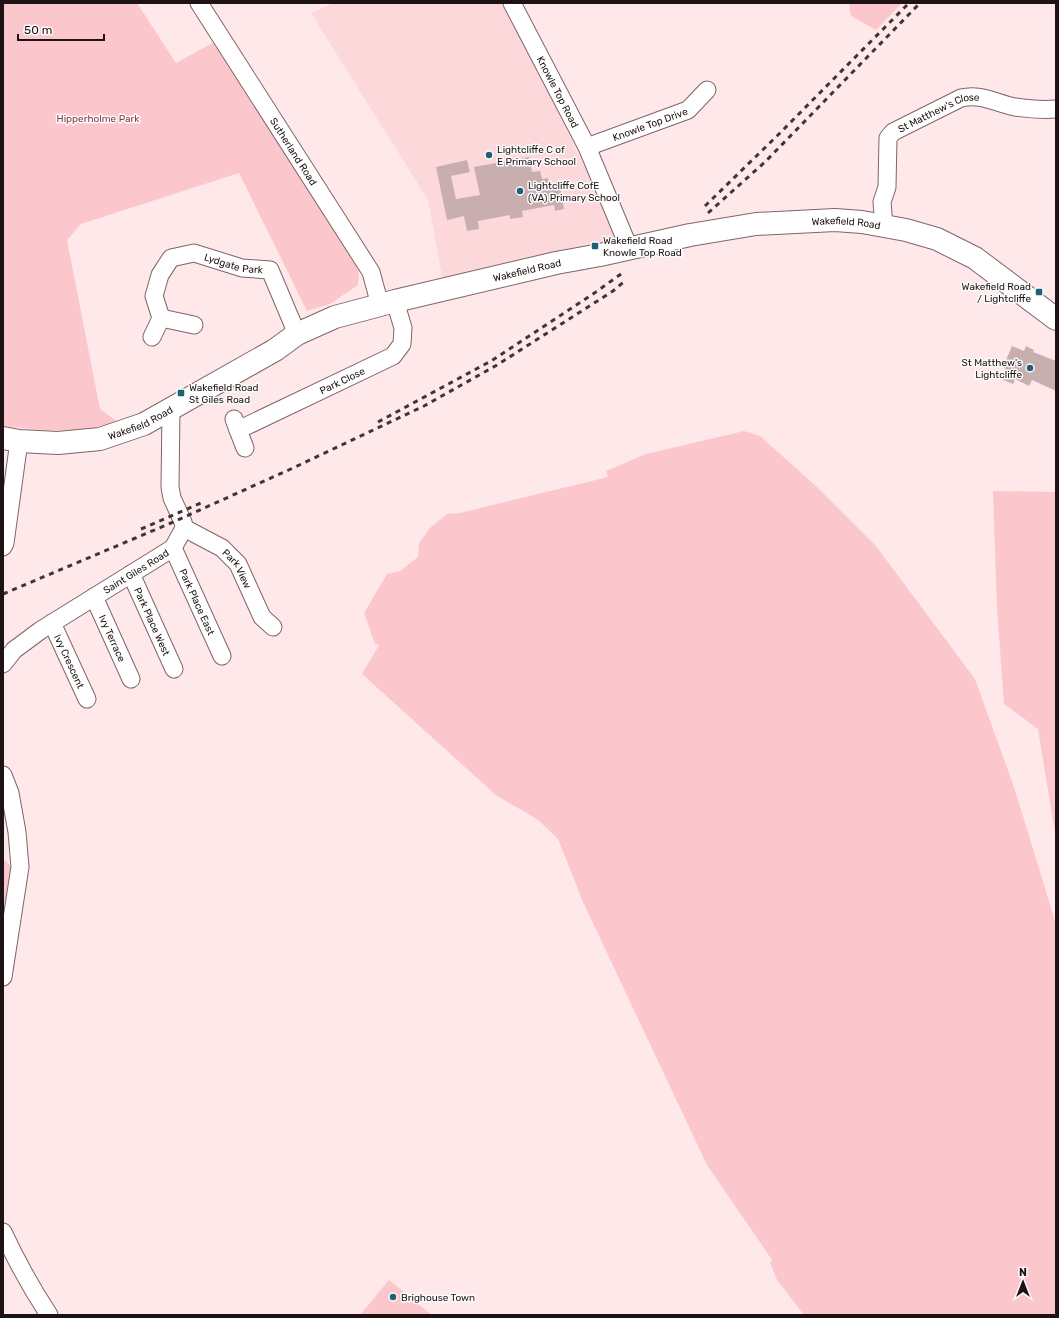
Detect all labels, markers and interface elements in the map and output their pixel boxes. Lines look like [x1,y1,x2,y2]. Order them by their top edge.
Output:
scale bar [18,16,104,42]
text: 50 m [24,23,52,37]
street label: Knowle Top Road [534,54,581,130]
street label: St Matthew's Close [896,92,980,136]
street label: Knowle Top Drive [611,106,690,144]
park label: Hipperholme Park [57,113,140,125]
street label: Sutherland Road [267,116,319,188]
place label: Lightcliffe C of E Primary School [497,144,576,168]
marker: Lightcliffe C of E Primary School [484,150,494,160]
place label: Lightcliffe CofE (VA) Primary School [528,180,620,204]
marker: Lightcliffe CofE (VA) Primary School [515,186,525,196]
street label: Wakefield Road [811,215,882,232]
place label: Wakefield Road Knowle Top Road [603,235,682,259]
marker: Wakefield Road Knowle Top Road [590,241,600,251]
street label: Lydgate Park [203,252,264,277]
street label: Wakefield Road [492,257,562,285]
place label: Wakefield Road / Lightcliffe [962,281,1031,305]
marker: Wakefield Road / Lightcliffe [1034,287,1044,297]
place label: St Matthew's Lightcliffe [962,357,1022,381]
marker: St Matthew's Lightcliffe [1025,363,1035,373]
street label: Park Close [318,365,367,397]
place label: Wakefield Road St Giles Road [189,382,258,406]
marker: Wakefield Road St Giles Road [176,388,186,398]
street label: Wakefield Road [107,404,175,443]
street label: Saint Giles Road [101,547,171,597]
street label: Park View [219,547,253,591]
street label: Park Place East [176,567,217,637]
street label: Park Place West [131,586,172,658]
street label: Ivy Terrace [96,613,128,664]
street label: Ivy Crescent [51,633,86,691]
north arrow [1003,1262,1043,1302]
text: N [1019,1266,1027,1279]
marker: Brighouse Town [388,1292,398,1302]
place label: Brighouse Town [401,1292,475,1304]

